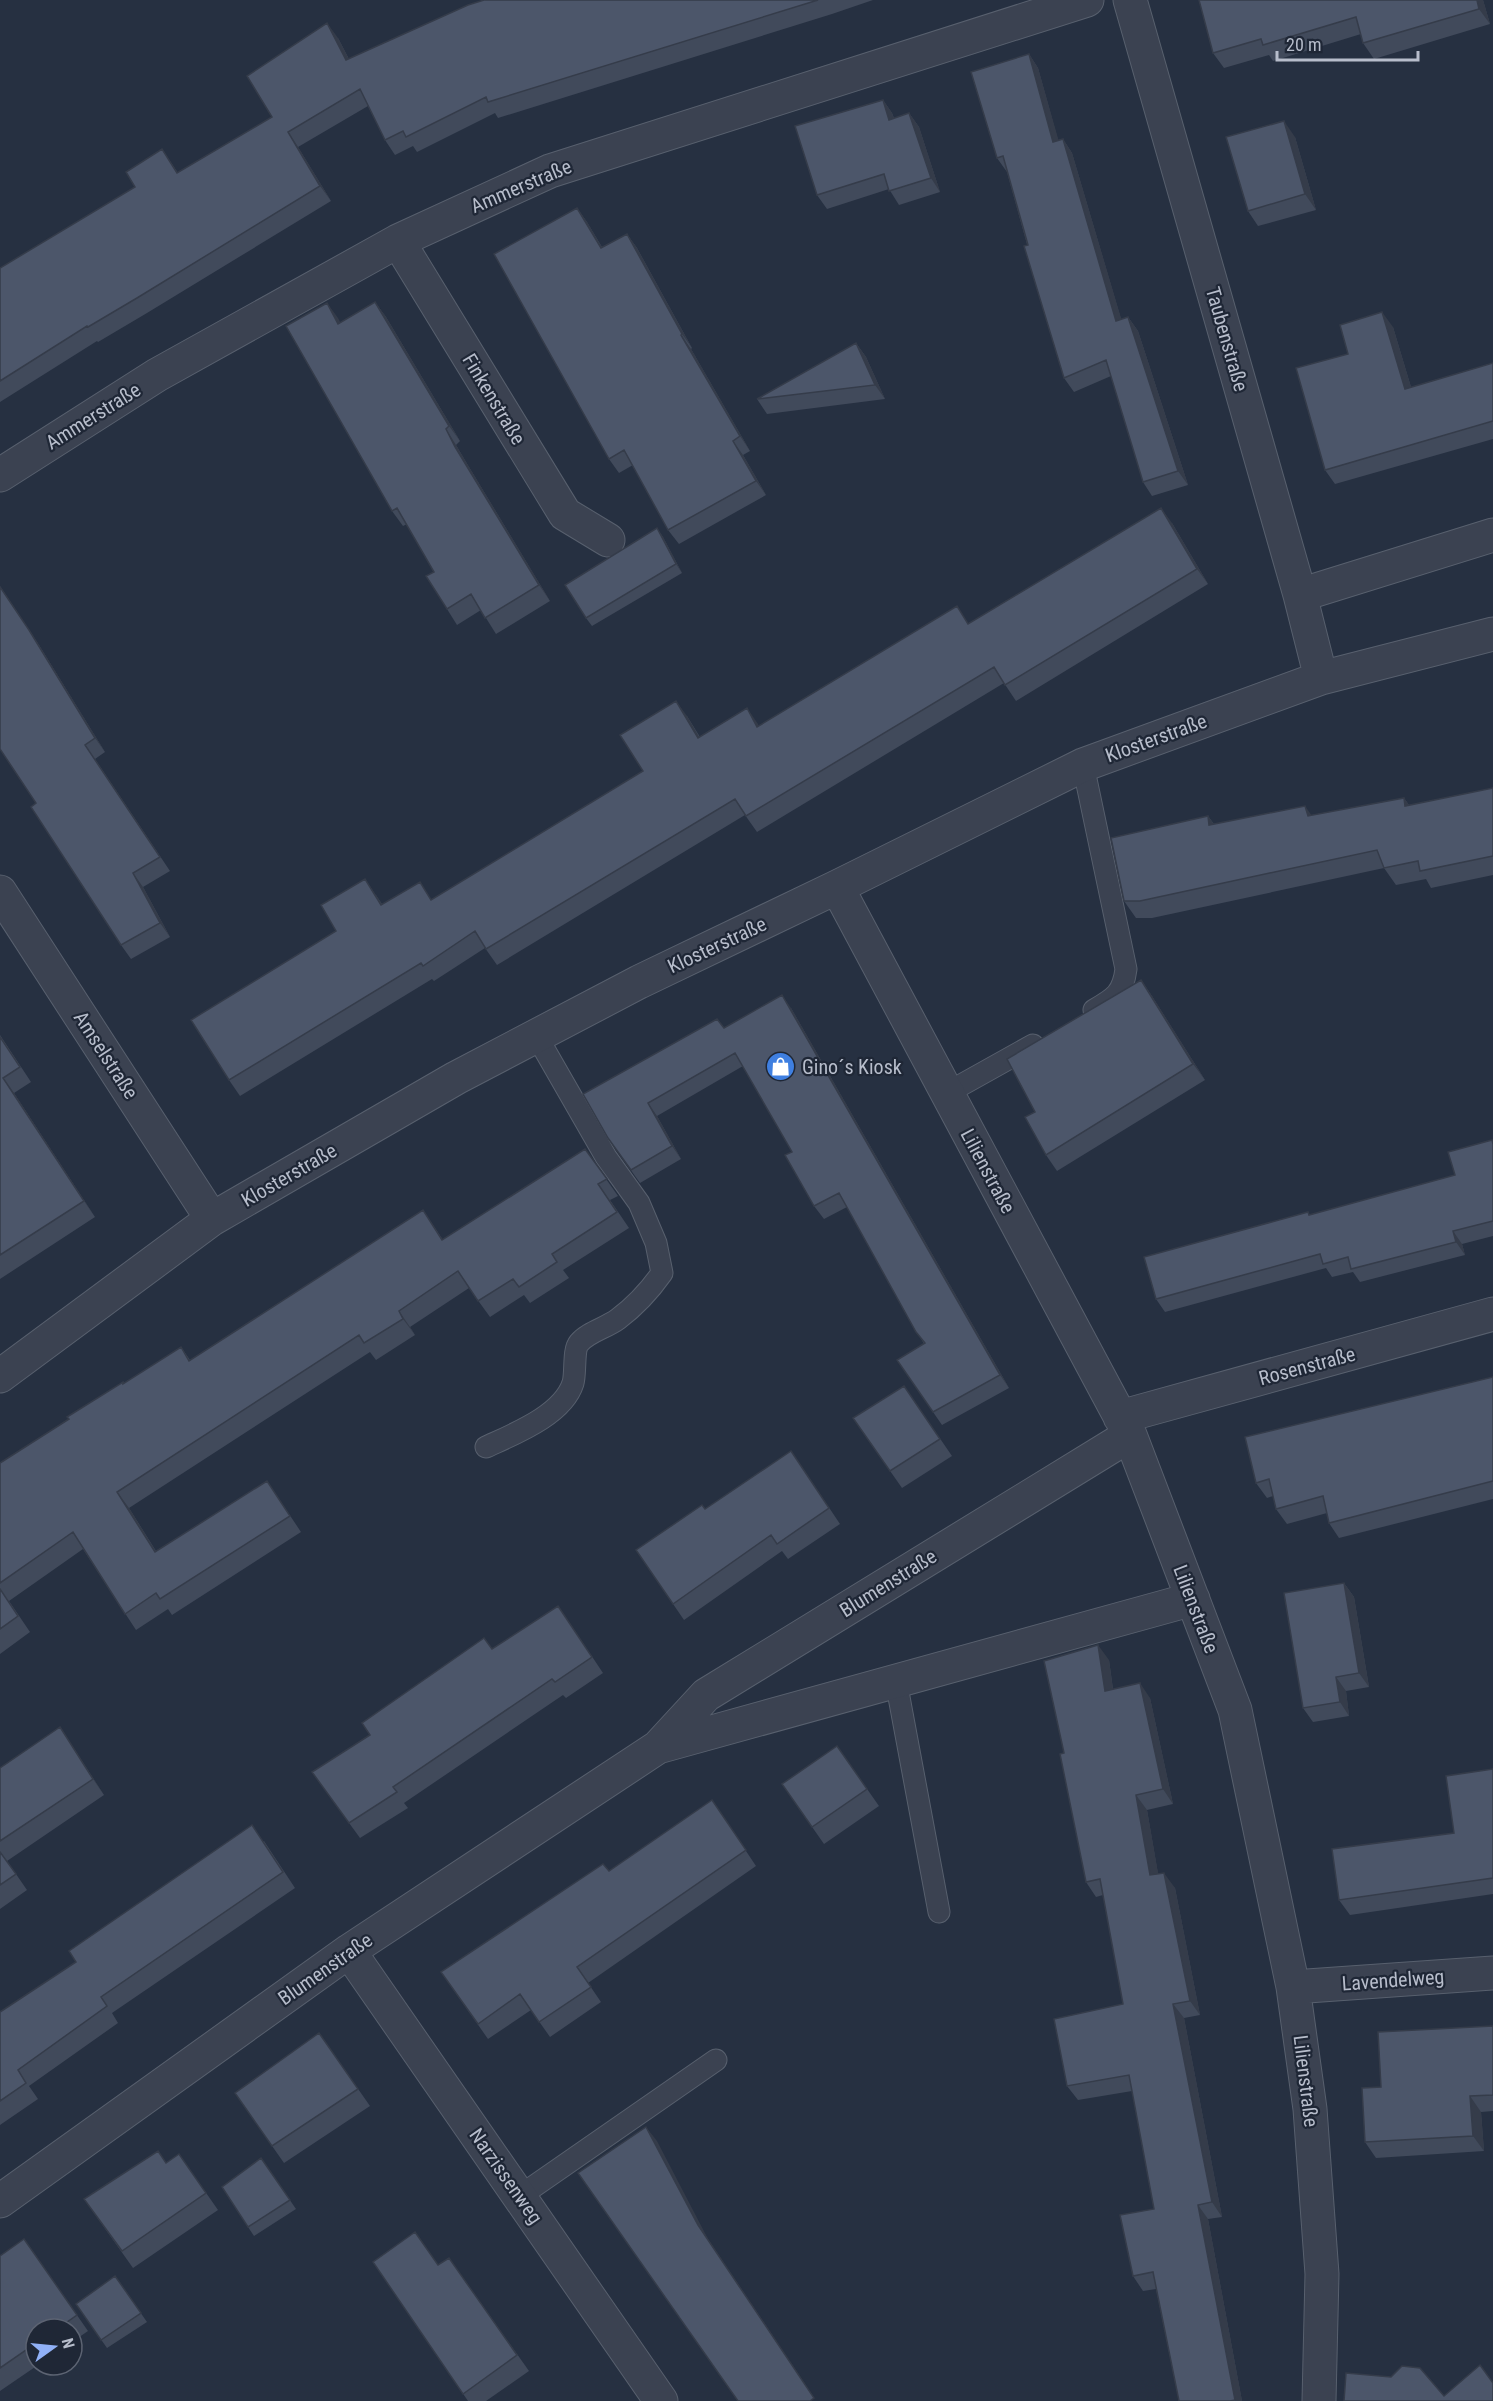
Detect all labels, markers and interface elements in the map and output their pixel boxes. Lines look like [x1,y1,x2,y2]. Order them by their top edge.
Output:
scale bar [1277,24,1418,62]
text: 20 m [1286,34,1321,55]
street label: Ammerstraße [467,154,575,218]
street label: Taubenstraße [1201,284,1253,394]
street label: Finkenstraße [457,349,531,449]
street label: Ammerstraße [41,377,145,455]
street label: Klosterstraße [1102,709,1210,767]
street label: Klosterstraße [664,912,770,978]
street label: Amselstraße [69,1007,143,1103]
shop icon: Gino´s Kiosk [765,1051,797,1083]
place label: Gino´s Kiosk [802,1055,902,1079]
street label: Lilienstraße [956,1125,1020,1217]
street label: Klosterstraße [237,1138,341,1212]
street label: Rosenstraße [1256,1342,1358,1390]
street label: Blumenstraße [835,1544,941,1622]
street label: Lilienstraße [1168,1562,1224,1656]
street label: Blumenstraße [273,1928,377,2010]
street label: Lavendelweg [1341,1964,1445,1996]
street label: Lilienstraße [1288,2034,1324,2128]
street label: Narzissenweg [464,2124,548,2228]
north arrow [24,2317,84,2377]
text: N [58,2336,78,2350]

